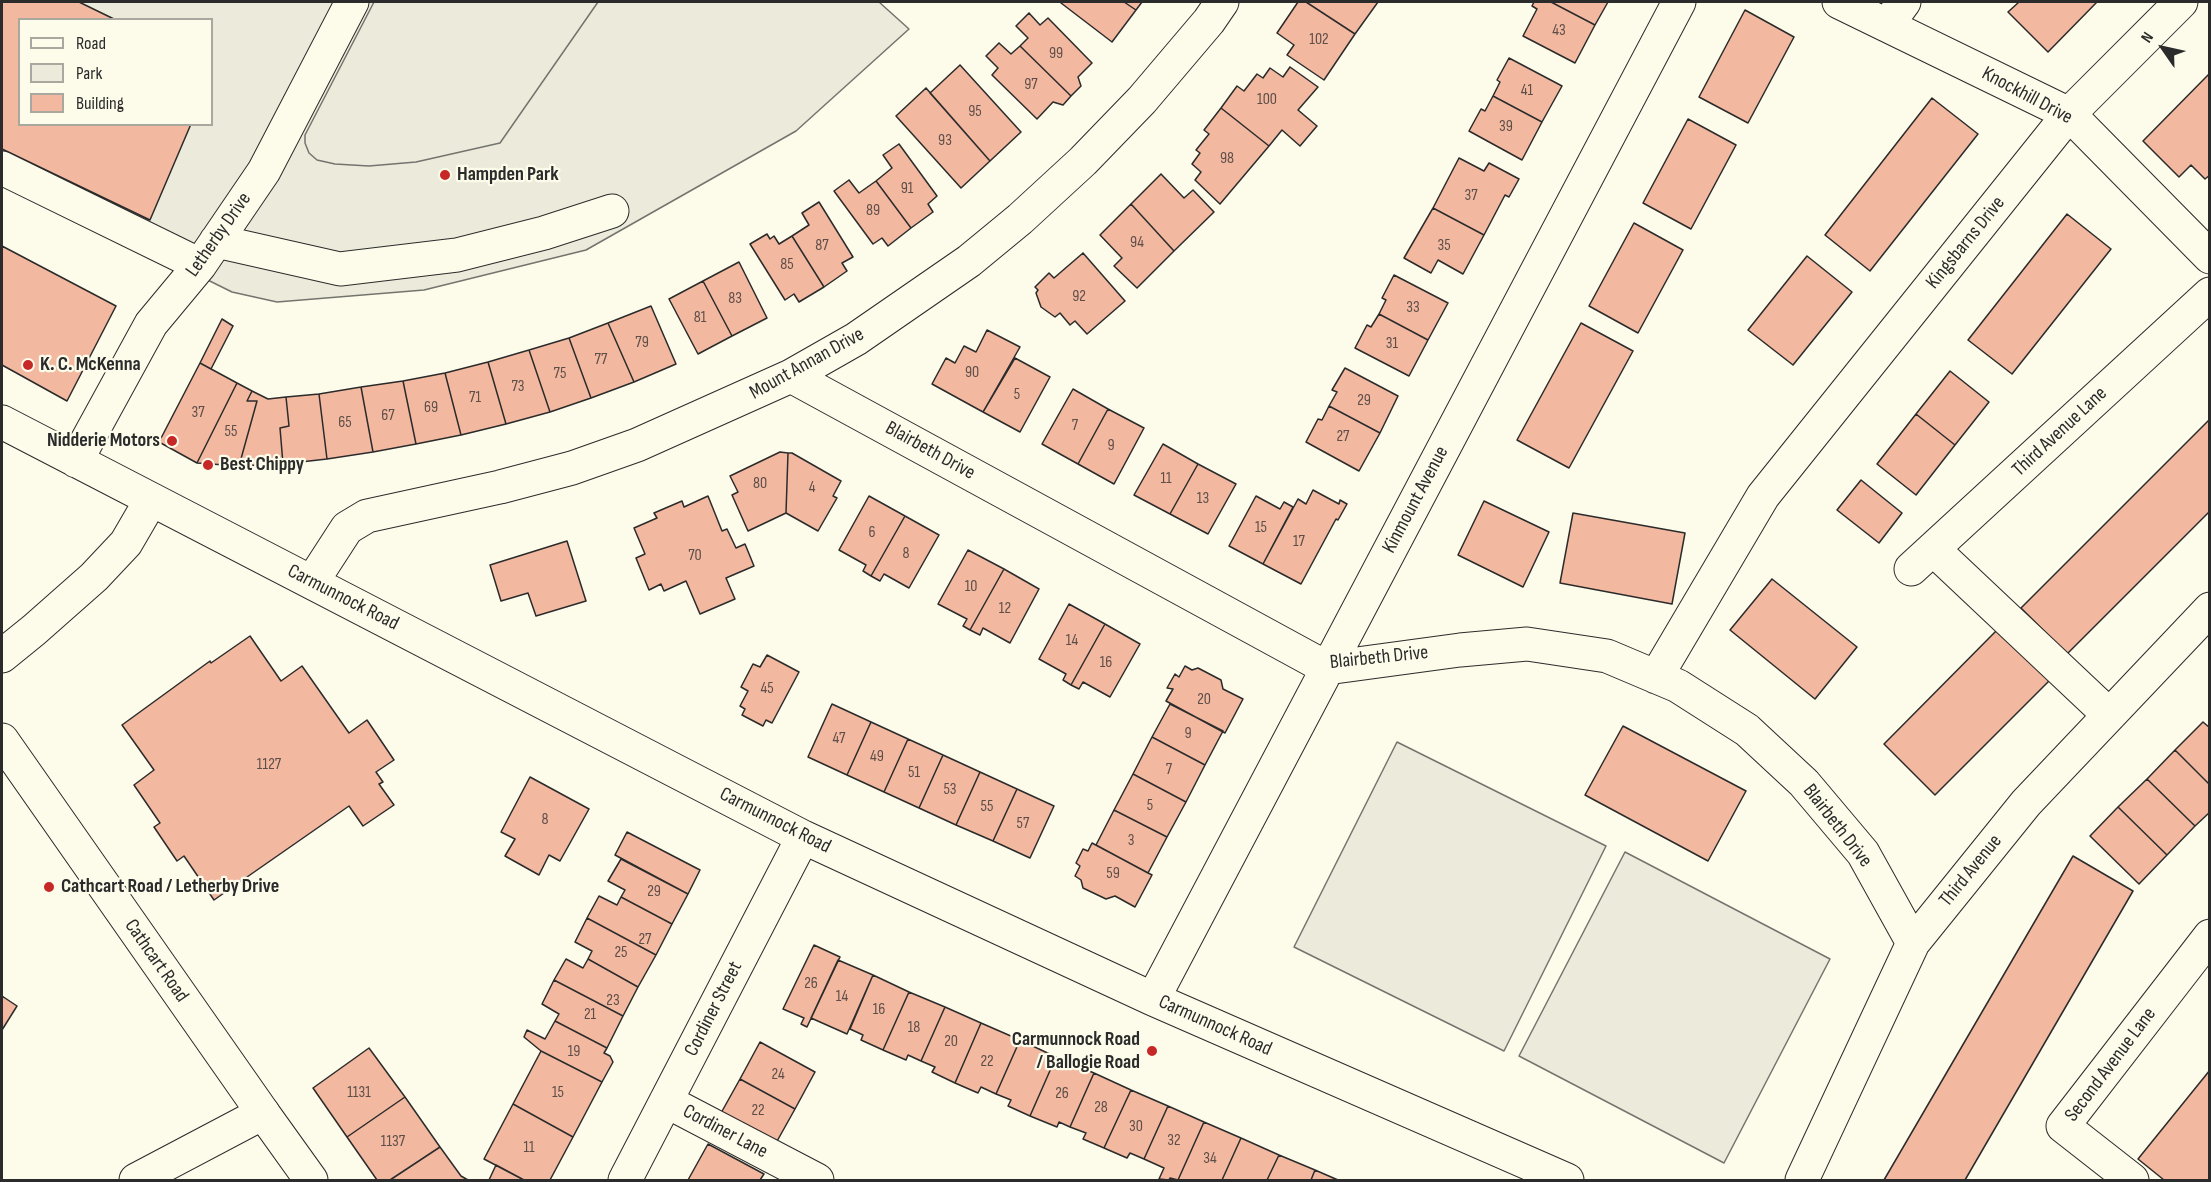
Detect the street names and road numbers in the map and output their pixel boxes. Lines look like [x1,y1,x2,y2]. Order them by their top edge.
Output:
street label: Knockhill Drive [1978,62,2076,130]
street label: Letherby Drive [181,188,257,282]
street label: Kingsbarns Drive [1921,192,2011,294]
street label: Mount Annan Drive [746,323,868,405]
street label: Third Avenue Lane [2008,382,2112,482]
street label: Blairbeth Drive [881,417,979,485]
street label: Kinmount Avenue [1378,442,1454,558]
street label: Carmunnock Road [283,560,403,636]
street label: Blairbeth Drive [1329,641,1429,675]
street label: Blairbeth Drive [1797,780,1877,872]
street label: Carmunnock Road [715,783,835,859]
street label: Third Avenue [1935,830,2007,912]
street label: Cathcart Road [119,915,193,1007]
street label: Cordiner Street [680,958,748,1060]
street label: Carmunnock Road [1155,990,1275,1062]
street label: Second Avenue Lane [2060,1003,2162,1127]
street label: Cordiner Lane [679,1100,771,1164]

